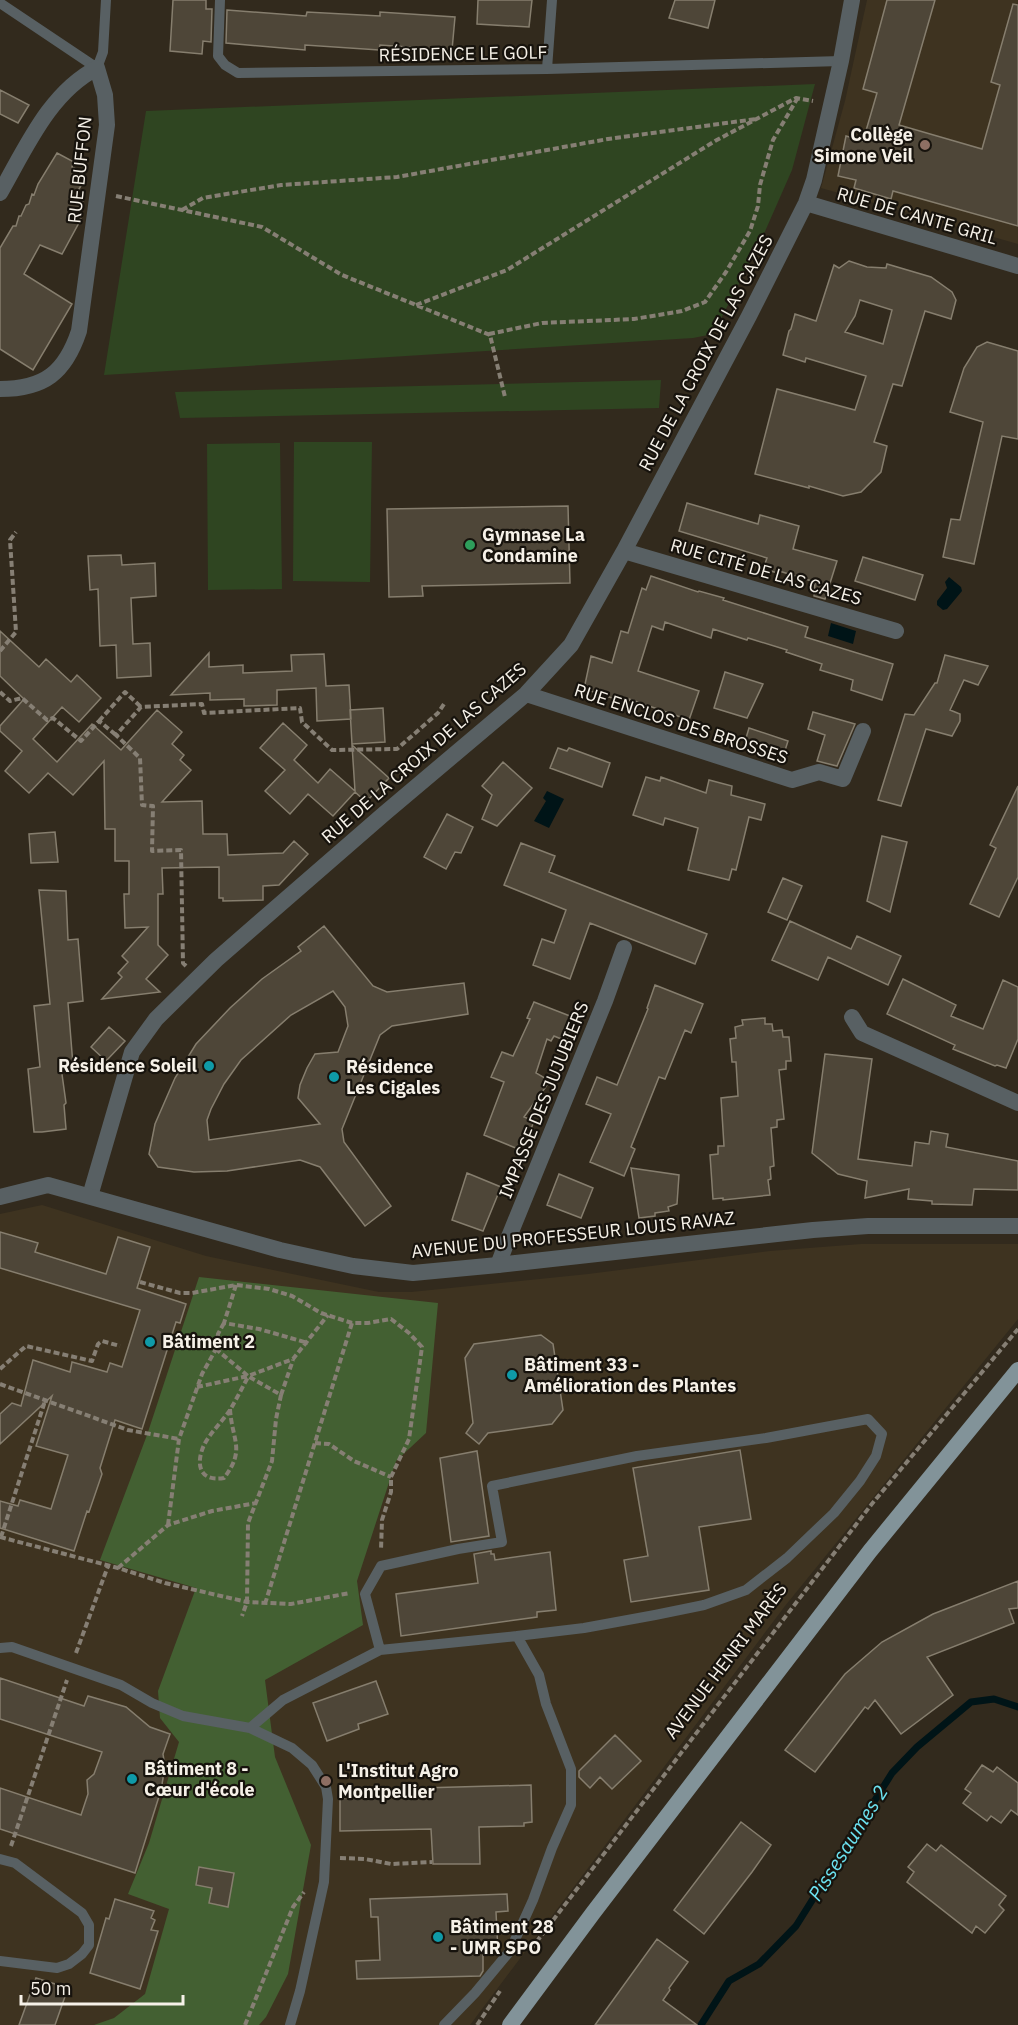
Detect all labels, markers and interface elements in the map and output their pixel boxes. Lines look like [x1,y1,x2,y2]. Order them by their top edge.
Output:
street label: RÉSIDENCE LE GOLF [378,41,548,66]
street label: RUE BUFFON [62,115,97,225]
place label: Collège Simone Veil [813,123,914,167]
marker: Collège Simone Veil [918,138,932,152]
street label: RUE DE CANTE GRIL [834,182,1000,249]
street label: RUE DE LA CROIX DE LAS CAZES [633,231,778,475]
place label: Gymnase La Condamine [482,523,585,567]
street label: RUE CITÉ DE LAS CAZES [668,533,865,610]
marker: Gymnase La Condamine [463,538,477,552]
street label: RUE DE LA CROIX DE LAS CAZES [316,657,531,848]
street label: RUE ENCLOS DES BROSSES [571,678,791,769]
street label: IMPASSE DES JUJUBIERS [494,998,594,1202]
place label: Résidence Soleil [58,1054,198,1077]
place label: Résidence Les Cigales [346,1055,440,1099]
marker: Résidence Soleil [202,1059,216,1073]
marker: Résidence Les Cigales [327,1070,341,1084]
street label: AVENUE DU PROFESSEUR LOUIS RAVAZ [410,1206,736,1263]
place label: Bâtiment 2 [162,1330,255,1353]
marker: Bâtiment 2 [143,1335,157,1349]
place label: Bâtiment 33 - Amélioration des Plantes [524,1353,736,1397]
marker: Bâtiment 33 - Amélioration des Plantes [505,1368,519,1382]
street label: AVENUE HENRI MARÈS [659,1578,792,1743]
place label: Bâtiment 8 - Cœur d'école [144,1757,255,1801]
place label: L'Institut Agro Montpellier [338,1759,459,1803]
marker: Bâtiment 8 - Cœur d'école [125,1772,139,1786]
marker: L'Institut Agro Montpellier [319,1774,333,1788]
water label: Pissesaumes 2 [801,1780,894,1906]
place label: Bâtiment 28 - UMR SPO [450,1915,554,1959]
marker: Bâtiment 28 - UMR SPO [431,1930,445,1944]
scale bar [21,1968,183,2006]
text: 50 m [30,1977,72,2000]

